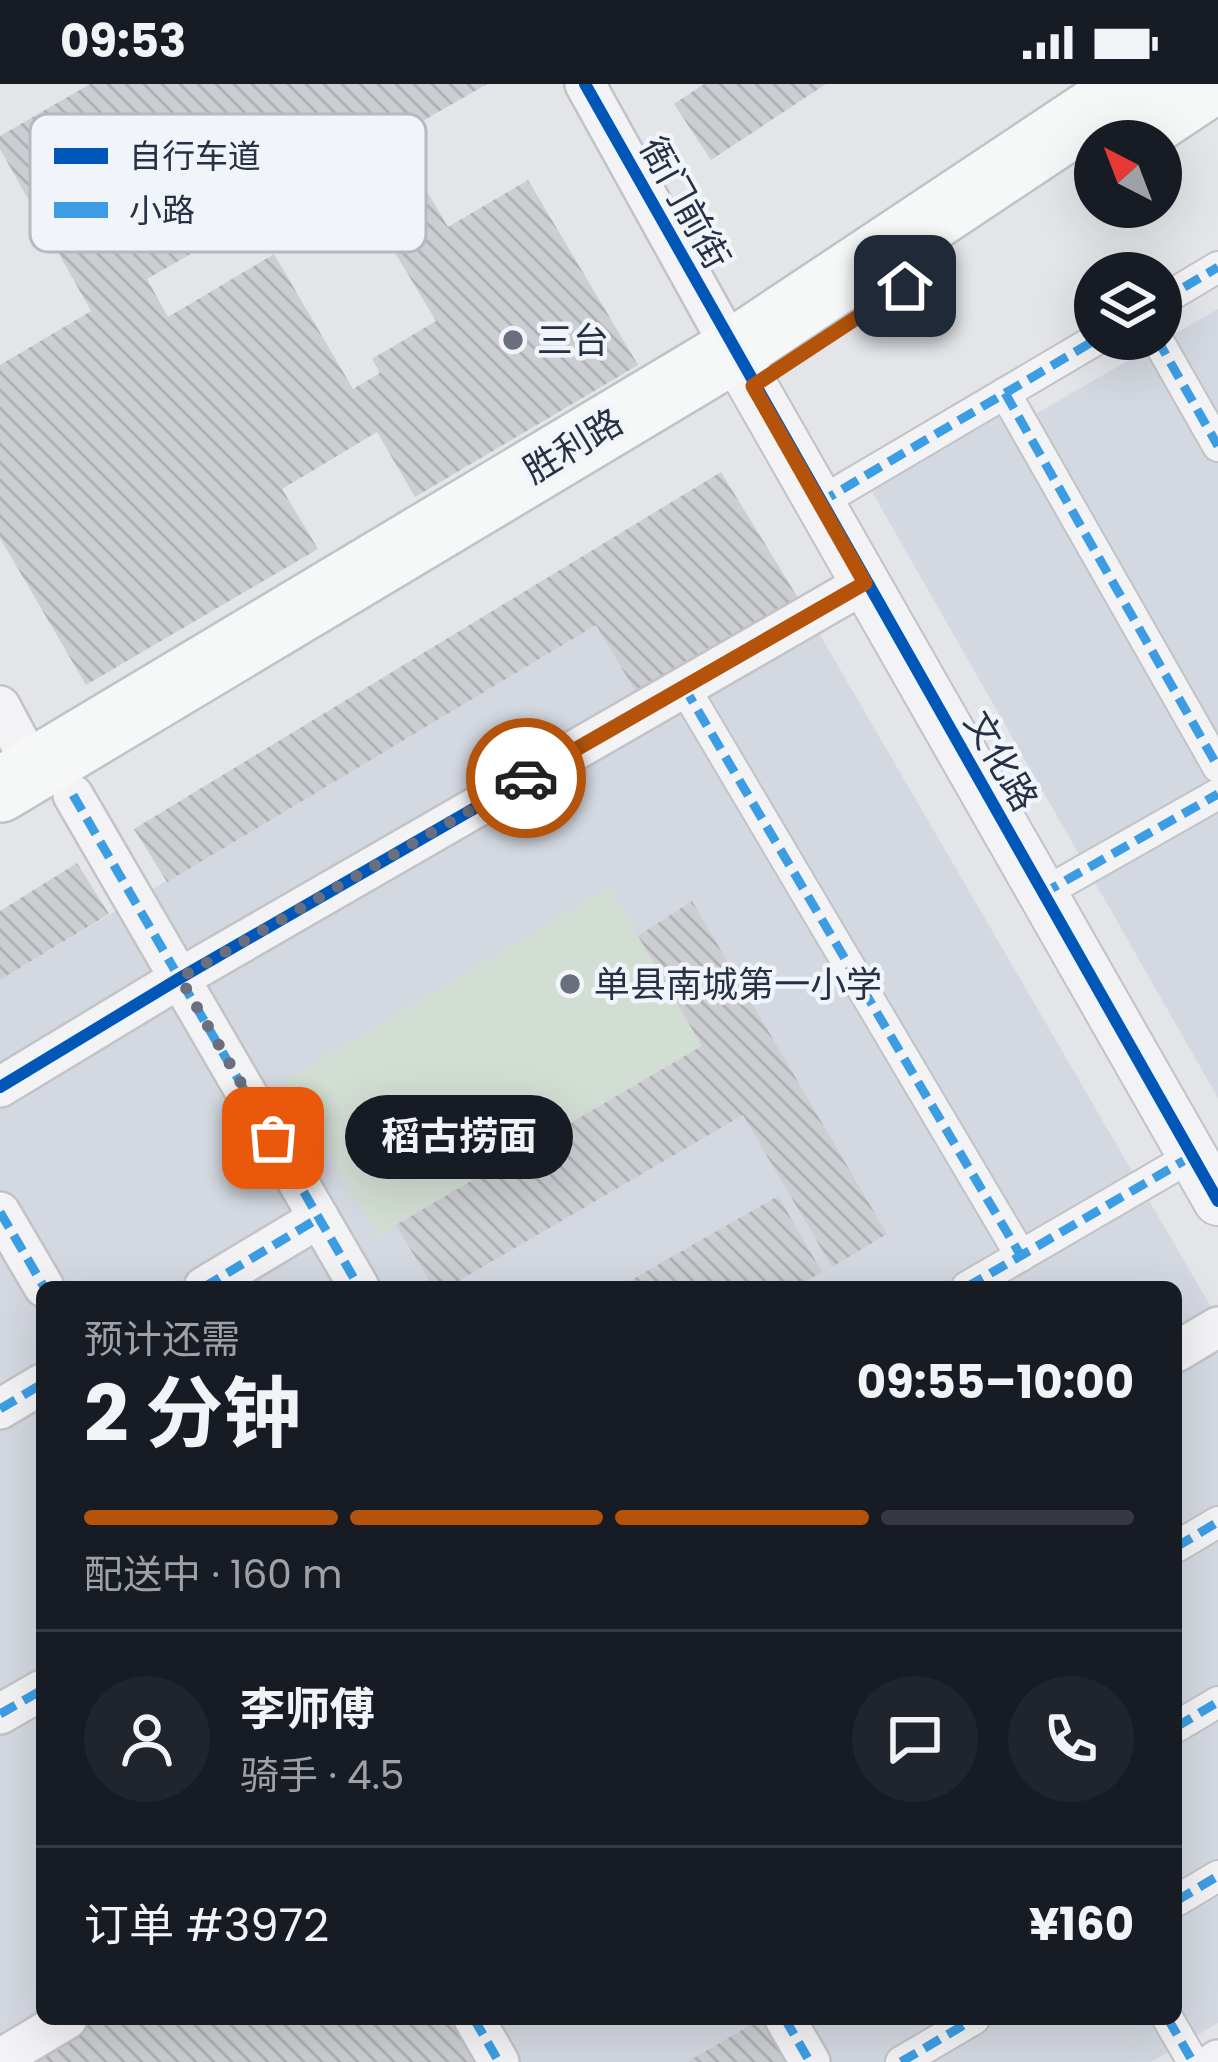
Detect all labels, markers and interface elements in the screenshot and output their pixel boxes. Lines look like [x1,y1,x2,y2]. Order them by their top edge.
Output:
text: 09:53 [60,10,186,73]
legend [30,114,426,252]
north arrow [1074,120,1182,228]
map controls [1074,120,1182,360]
street label: 衙门前街 [628,128,742,278]
text: 自行车道 [129,133,261,180]
text: 小路 [129,187,195,234]
pin [854,235,956,337]
button: layers [1074,252,1182,360]
icon: home [872,253,938,319]
place label: 三台 [537,315,609,366]
marker: 三台 [500,327,526,353]
street label: 胜利路 [514,396,632,496]
street label: 文化路 [952,701,1050,821]
courier [466,718,586,838]
icon: car [493,745,559,811]
place label: 单县南城第一小学 [594,959,882,1010]
marker: 单县南城第一小学 [557,971,583,997]
pin [222,1087,324,1189]
callout: 稻古捞面 [345,1096,573,1180]
icon: bag [240,1105,306,1171]
text: 稻古捞面 [381,1109,537,1164]
text: 预计还需 [84,1312,240,1367]
text: 09:55–10:00 [857,1351,1134,1414]
text: 2 分钟 [84,1359,301,1468]
text: 配送中 · 160 m [84,1547,342,1602]
button: person [84,1676,210,1802]
button: chat [852,1676,978,1802]
button: phone [1008,1676,1134,1802]
text: 李师傅 [240,1678,375,1741]
text: 骑手 · 4.5 [240,1748,404,1803]
text: ¥160 [1029,1893,1134,1956]
text: 订单 #3972 [84,1894,329,1957]

